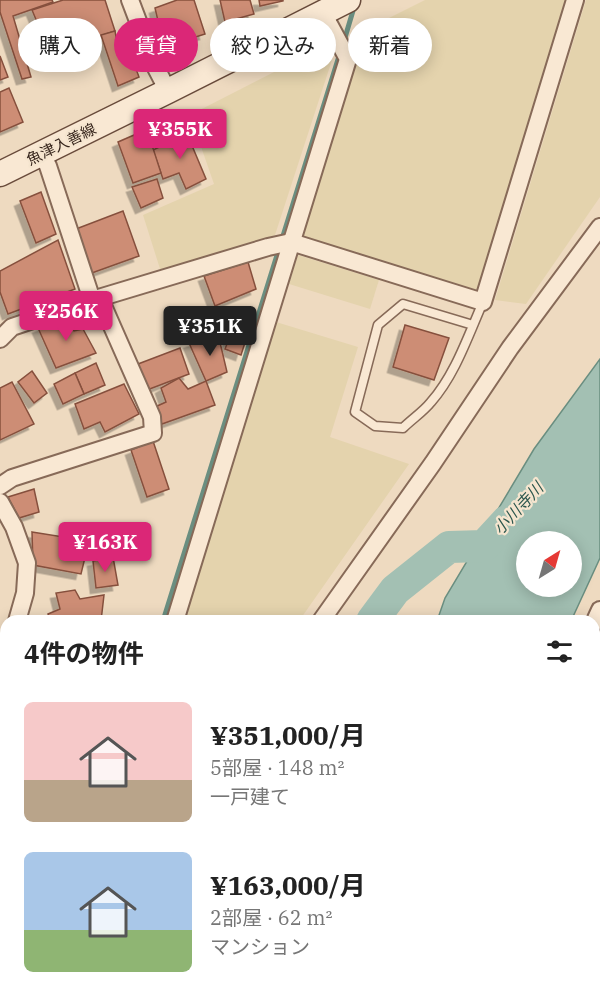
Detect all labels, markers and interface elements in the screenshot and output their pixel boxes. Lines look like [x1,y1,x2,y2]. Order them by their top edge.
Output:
chip: 購入 [18,18,102,72]
chip: 賃貸 [114,18,198,72]
chip: 絞り込み [210,18,336,72]
chip: 新着 [348,18,432,72]
pin: ¥355K [138,109,222,160]
text: ¥355K [148,115,212,142]
street label: 魚津入善線 [23,119,99,169]
pin: ¥256K [24,291,108,342]
text: ¥256K [34,297,98,324]
pin: ¥351K [168,306,252,357]
text: ¥351K [178,312,242,339]
water label: 小川寺川 [489,476,548,538]
pin: ¥163K [63,522,147,573]
text: ¥163K [73,528,137,555]
north arrow [516,531,582,597]
map controls [516,531,582,597]
icon: filters [543,635,576,668]
text: 4件の物件 [24,636,144,670]
text: ¥351,000/月 [210,718,366,752]
icon: home [72,726,144,798]
text: 5部屋 · 148 m² [210,754,344,781]
text: 一戸建て [210,783,290,810]
text: ¥163,000/月 [210,868,366,902]
icon: home [72,876,144,948]
text: 2部屋 · 62 m² [210,904,332,931]
text: マンション [210,933,310,960]

